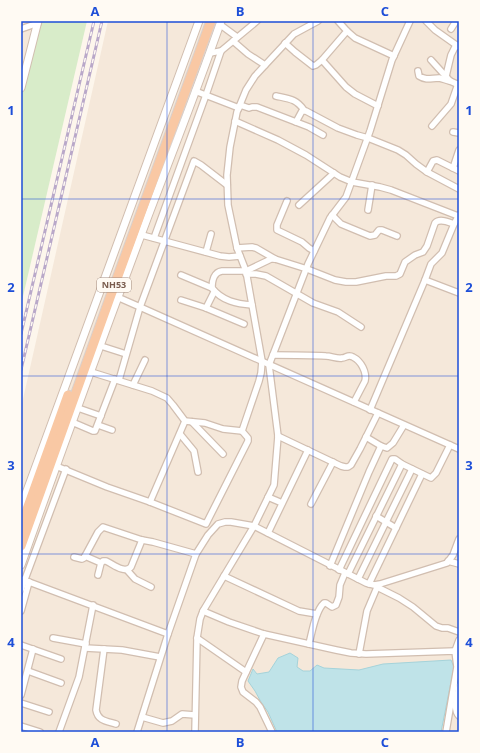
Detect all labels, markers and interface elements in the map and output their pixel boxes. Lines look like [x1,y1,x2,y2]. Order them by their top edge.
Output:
text: A [91,2,100,20]
text: B [236,2,245,20]
text: C [381,2,389,20]
text: 1 [7,101,15,119]
text: 1 [465,101,473,119]
text: 2 [7,278,15,296]
road number: NH53 [97,278,131,292]
text: 2 [465,278,473,296]
text: 3 [7,456,15,474]
text: 3 [465,456,473,474]
text: 4 [7,633,15,651]
text: 4 [465,633,473,651]
text: A [91,733,100,751]
text: B [236,733,245,751]
text: C [381,733,389,751]

